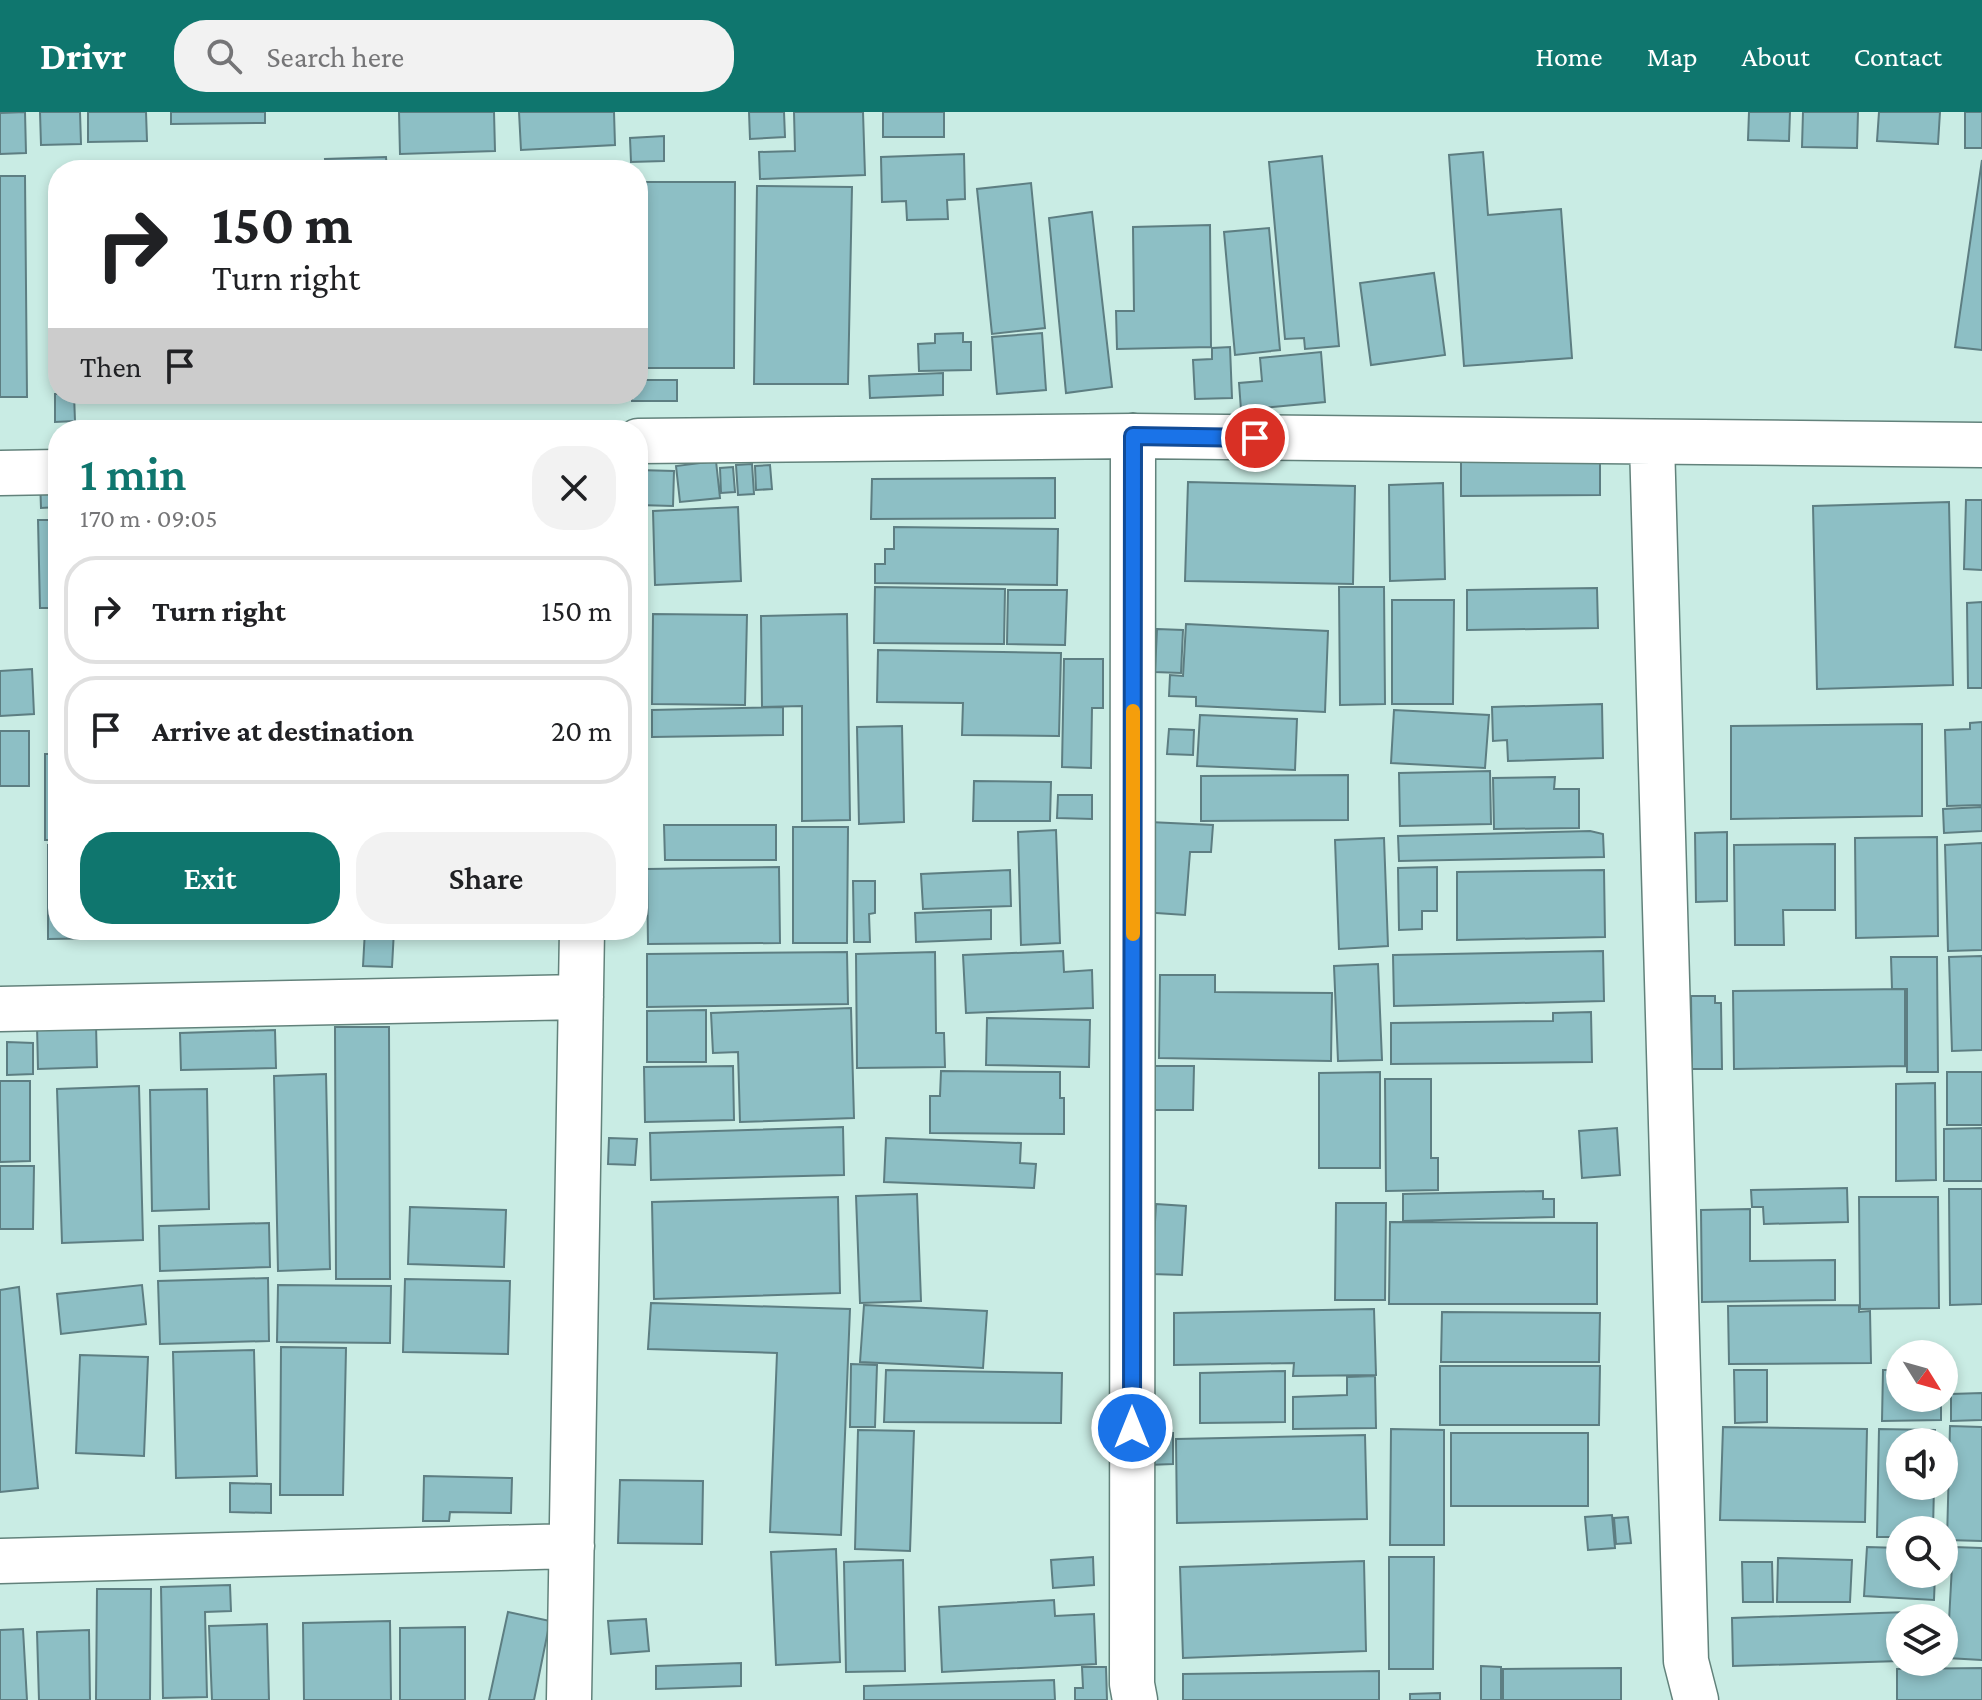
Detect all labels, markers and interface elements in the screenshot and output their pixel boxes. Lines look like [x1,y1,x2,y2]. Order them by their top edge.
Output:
search box [174,20,734,92]
icon: search [202,34,246,78]
text: Drivr [40,35,126,77]
text: Search here [266,40,404,73]
text: Home [1536,41,1603,72]
text: Map [1647,41,1698,72]
text: About [1742,41,1810,72]
text: Contact [1854,41,1942,72]
icon: right [80,192,184,296]
text: 150 m [212,193,353,255]
text: Turn right [212,258,360,298]
icon: arrive [158,344,202,388]
text: Then [80,350,142,383]
pin [1221,404,1289,472]
icon: arrive [1233,416,1277,460]
button: close [532,446,616,530]
text: 1 min [80,447,187,500]
text: 170 m · 09:05 [80,504,218,533]
icon: right [84,588,128,632]
text: Turn right [152,594,286,627]
text: 150 m [541,594,612,627]
icon: arrive [84,708,128,752]
text: Arrive at destination [152,714,414,747]
text: 20 m [551,714,612,747]
button: Exit [80,832,340,924]
button: Share [356,832,616,924]
north arrow [1886,1340,1958,1412]
map controls [1886,1340,1958,1676]
position arrow [1090,1386,1174,1470]
button: sound [1886,1428,1958,1500]
button: search [1886,1516,1958,1588]
button: layers [1886,1604,1958,1676]

